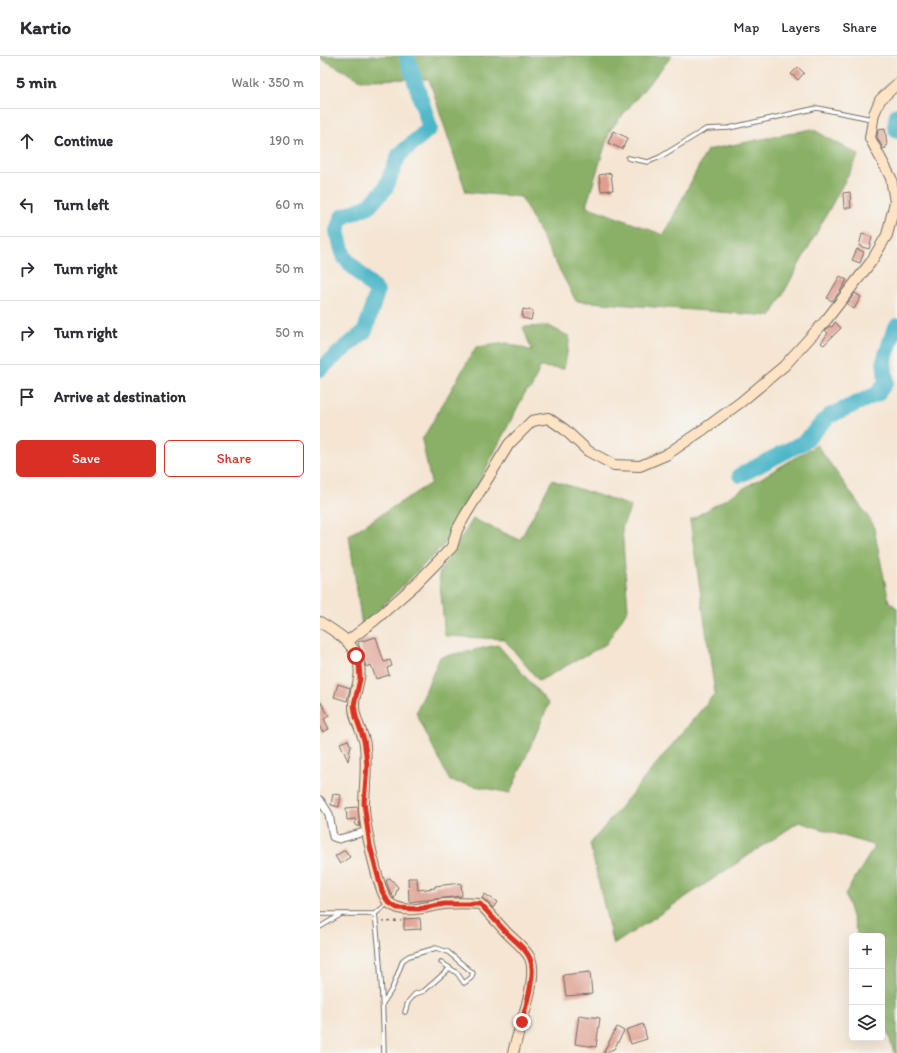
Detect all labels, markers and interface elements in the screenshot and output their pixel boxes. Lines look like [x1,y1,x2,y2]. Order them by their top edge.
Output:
text: Kartio [20,16,71,39]
text: Map [734,19,759,36]
text: Layers [781,19,820,36]
text: Share [842,19,877,36]
text: 5 min [16,72,56,92]
text: Walk · 350 m [232,75,304,90]
icon: ahead [16,130,38,152]
text: Continue [54,132,113,150]
text: 190 m [269,133,304,148]
icon: left [16,194,38,216]
text: Turn left [54,196,109,214]
text: 60 m [275,197,304,212]
icon: right [16,258,38,280]
text: Turn right [54,260,118,278]
text: 50 m [275,261,304,276]
icon: right [16,322,38,344]
text: Turn right [54,324,118,342]
text: 50 m [275,325,304,340]
icon: arrive [16,386,38,408]
text: Arrive at destination [54,388,186,406]
button: Save [16,440,156,477]
button: Share [164,440,304,477]
route start [347,647,365,665]
map controls [849,933,885,1041]
button: + [849,933,885,969]
button: − [849,969,885,1005]
button: layers [849,1005,885,1041]
route end [513,1013,531,1031]

